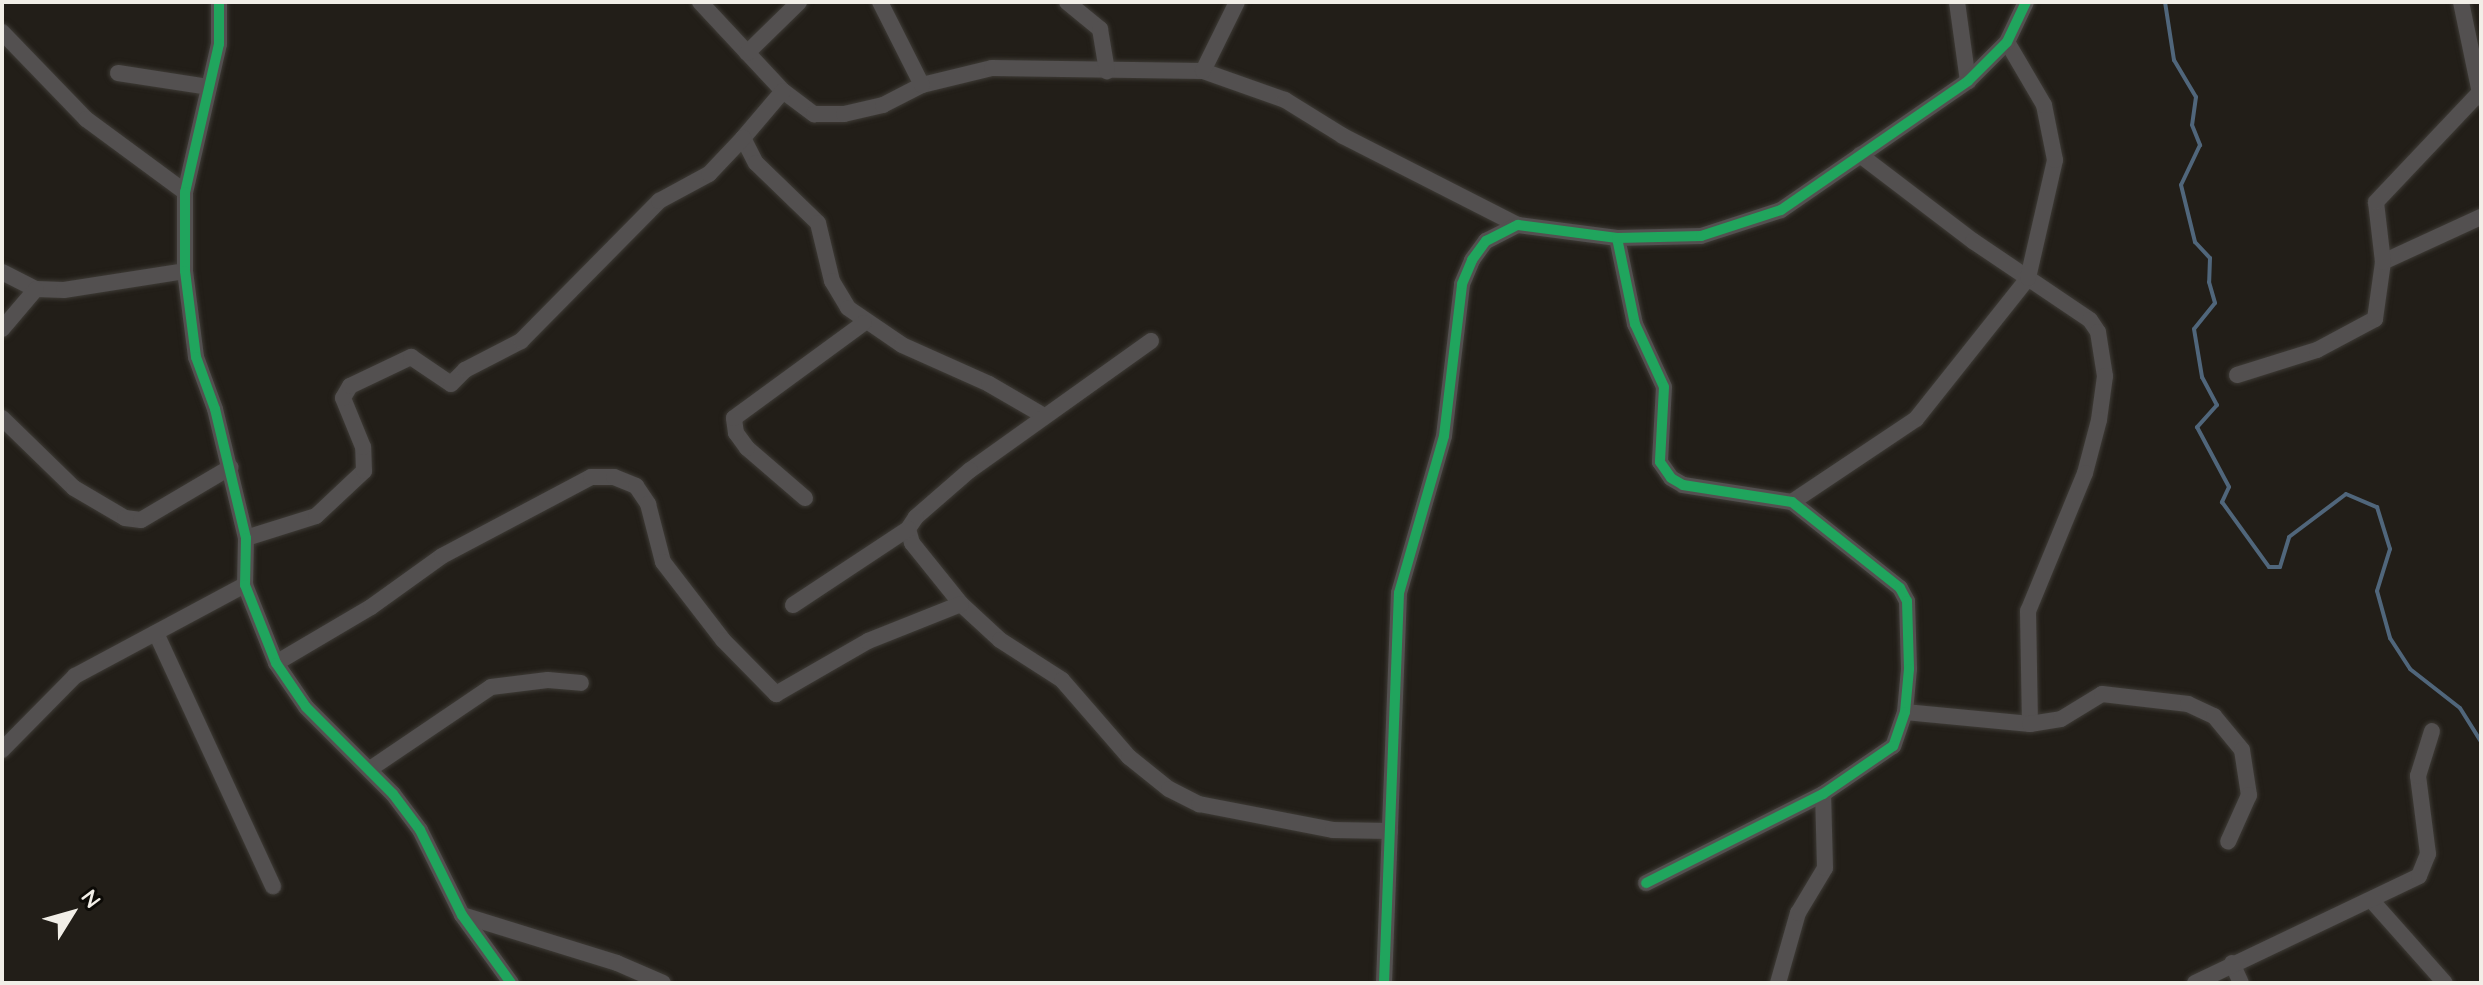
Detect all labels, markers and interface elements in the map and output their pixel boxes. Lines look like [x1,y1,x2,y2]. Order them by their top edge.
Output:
north arrow [32,873,112,953]
text: N [75,884,107,913]

